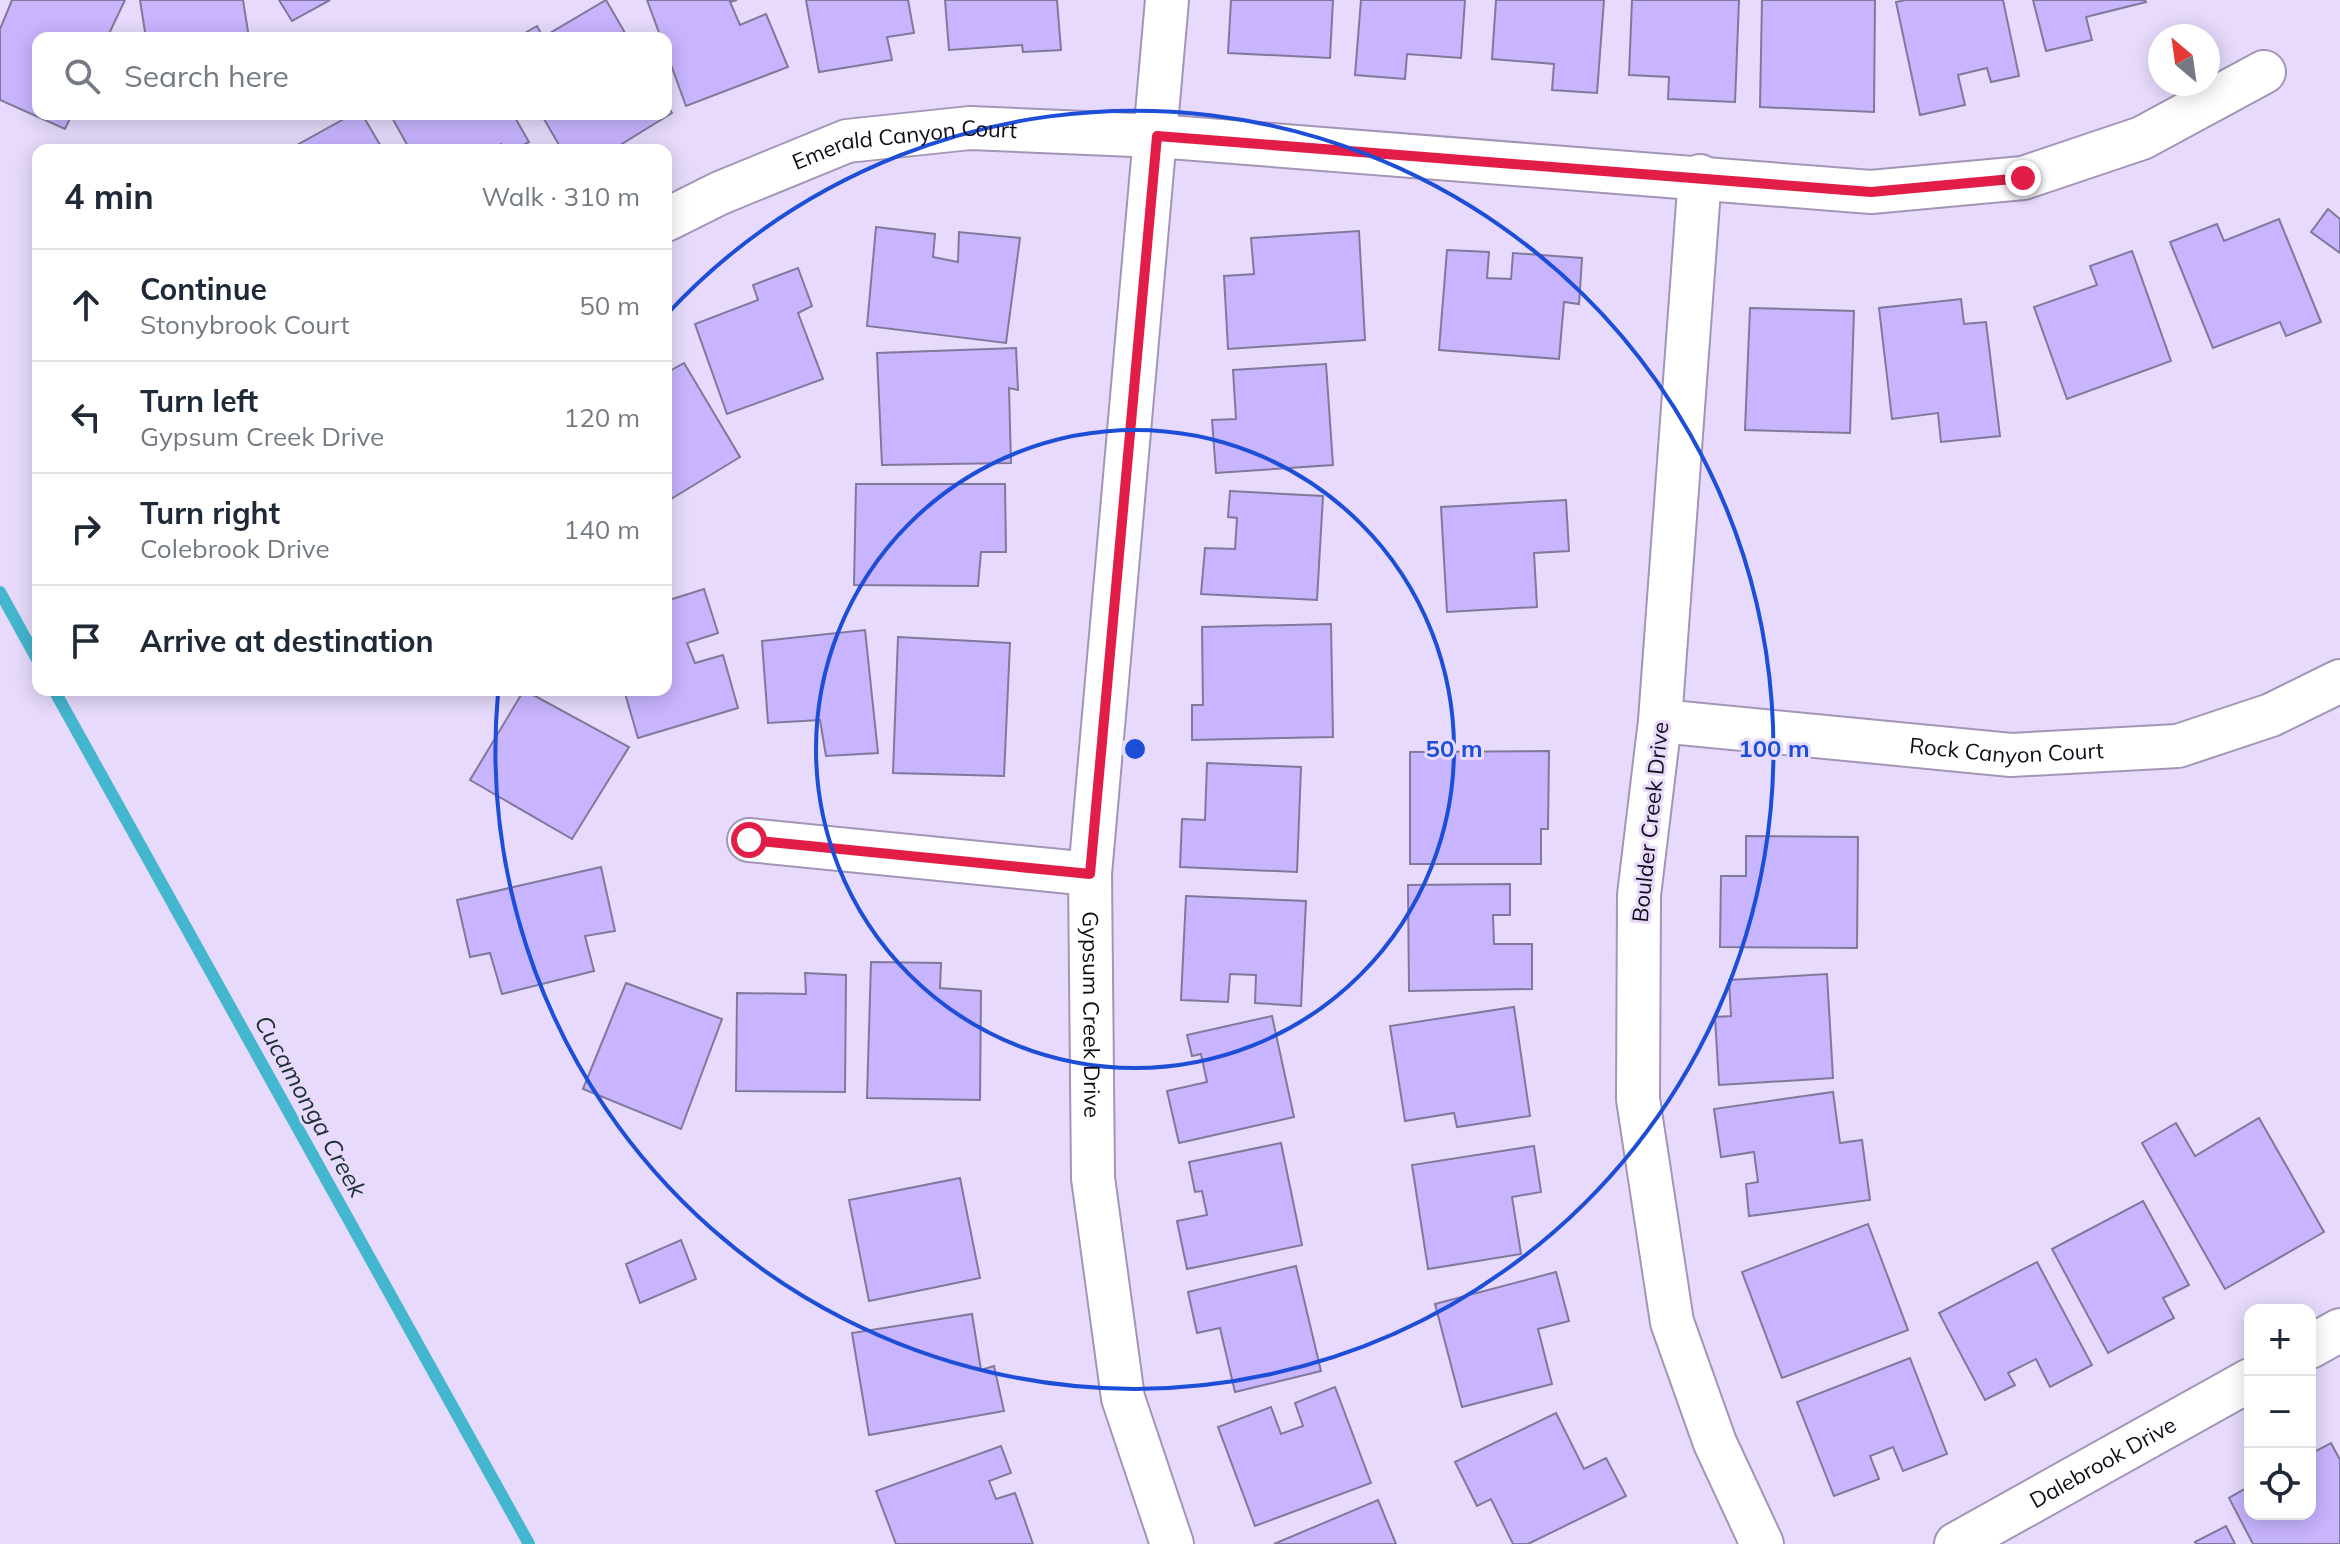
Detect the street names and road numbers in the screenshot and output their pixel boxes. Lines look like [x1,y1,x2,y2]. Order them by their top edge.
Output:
street label: Emerald Canyon Court [788,113,1018,176]
street label: Boulder Creek Drive [1626,720,1674,924]
street label: Rock Canyon Court [1908,731,2105,770]
street label: Gypsum Creek Drive [1076,911,1106,1118]
street label: Dalebrook Drive [2025,1410,2181,1514]

